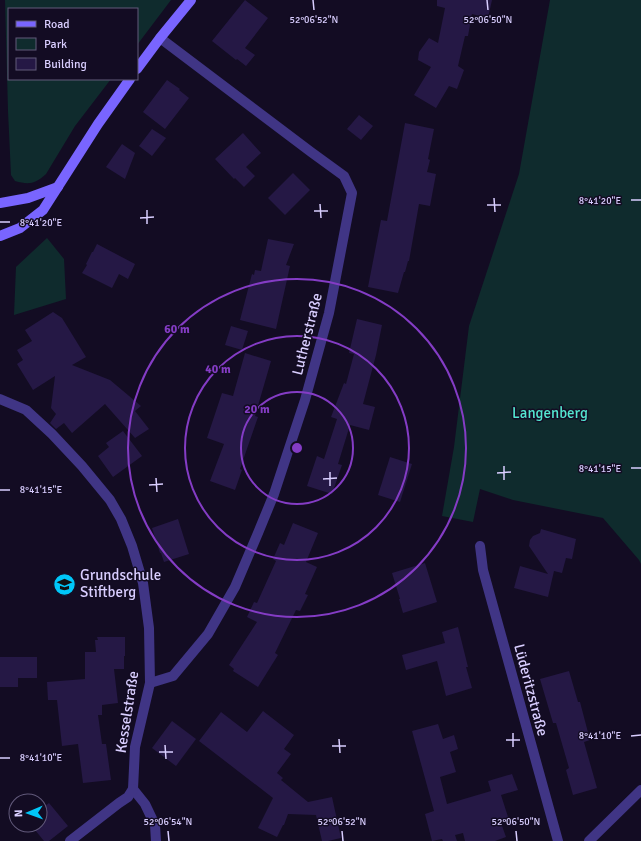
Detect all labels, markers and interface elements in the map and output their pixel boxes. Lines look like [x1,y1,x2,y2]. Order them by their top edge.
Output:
legend [8,8,138,80]
text: 52°06'52"N [290,14,338,26]
text: 52°06'50"N [464,14,512,26]
text: Road [44,17,70,32]
text: Park [44,37,67,52]
text: Building [44,57,87,72]
text: 8°41'20"E [579,195,621,207]
text: 8°41'20"E [20,217,62,229]
street label: Lutherstraße [288,291,326,377]
text: 60 m [164,322,190,337]
text: 40 m [205,362,231,377]
text: 20 m [244,402,270,417]
park label: Langenberg [512,404,588,422]
centre of rings [290,441,304,455]
text: 8°41'15"E [579,463,621,475]
text: 8°41'15"E [20,484,62,496]
place label: Grundschule Stiftberg [80,566,161,601]
school or university icon: Grundschule Stiftberg [52,571,78,597]
street label: Lüderitzstraße [510,642,552,738]
street label: Kesselstraße [112,670,142,754]
text: 8°41'10"E [579,730,621,742]
text: 8°41'10"E [20,752,62,764]
north arrow [8,793,48,833]
text: N [12,809,25,817]
text: 52°06'54"N [144,816,192,828]
text: 52°06'52"N [318,816,366,828]
text: 52°06'50"N [492,816,540,828]

